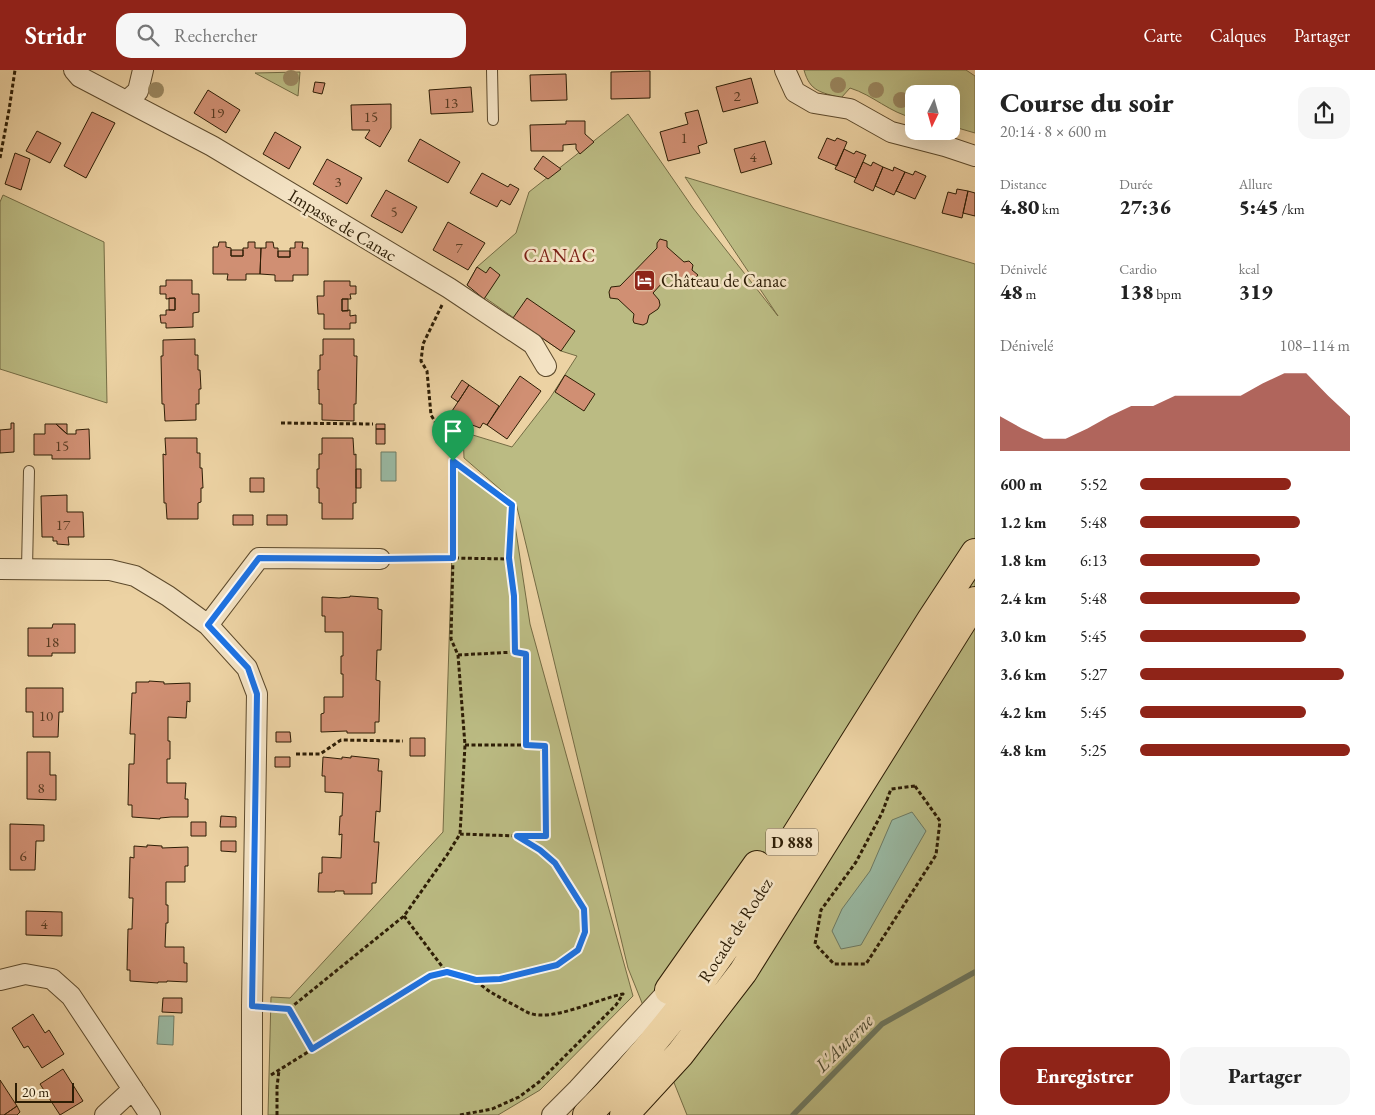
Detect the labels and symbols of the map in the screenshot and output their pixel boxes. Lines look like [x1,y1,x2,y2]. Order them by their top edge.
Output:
north arrow [905,85,960,140]
house number: 2 [733,86,741,105]
house number: 13 [444,93,458,112]
house number: 19 [210,103,224,122]
house number: 15 [364,107,378,126]
house number: 1 [680,128,688,147]
house number: 4 [749,147,757,166]
house number: 3 [334,172,342,191]
street label: Impasse de Canac [285,184,401,266]
house number: 5 [390,202,398,221]
house number: 7 [455,238,463,257]
district label: CANAC [524,243,596,268]
hotel icon: Château de Canac [633,268,657,292]
place label: Château de Canac [661,269,787,292]
pin [432,410,474,461]
house number: 15 [55,436,69,455]
house number: 17 [56,515,71,534]
house number: 18 [45,632,59,651]
house number: 10 [39,706,53,725]
house number: 8 [37,778,45,797]
road number: D 888 [766,829,818,856]
house number: 6 [19,846,27,865]
street label: Rocade de Rodez [693,873,777,987]
house number: 4 [40,914,48,933]
water label: L'Auterne [809,1008,879,1078]
scale bar [15,1080,74,1103]

